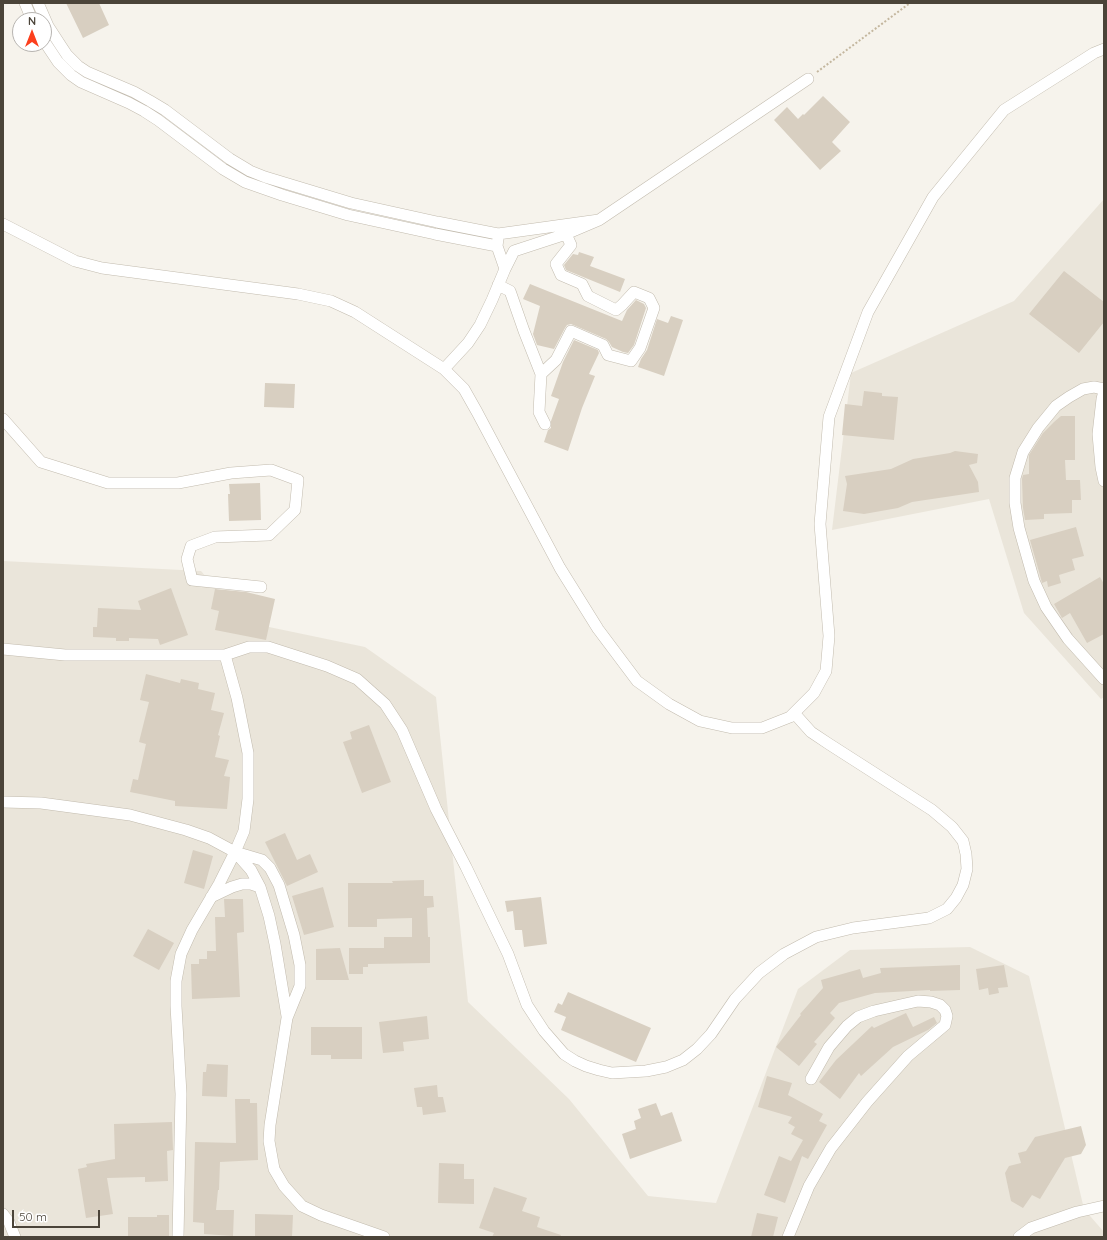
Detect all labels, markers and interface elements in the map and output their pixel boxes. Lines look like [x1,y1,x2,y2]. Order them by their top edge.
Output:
north arrow [12,12,52,52]
text: N [28,14,36,28]
scale bar [14,1202,102,1228]
text: 50 m [19,1209,47,1224]

